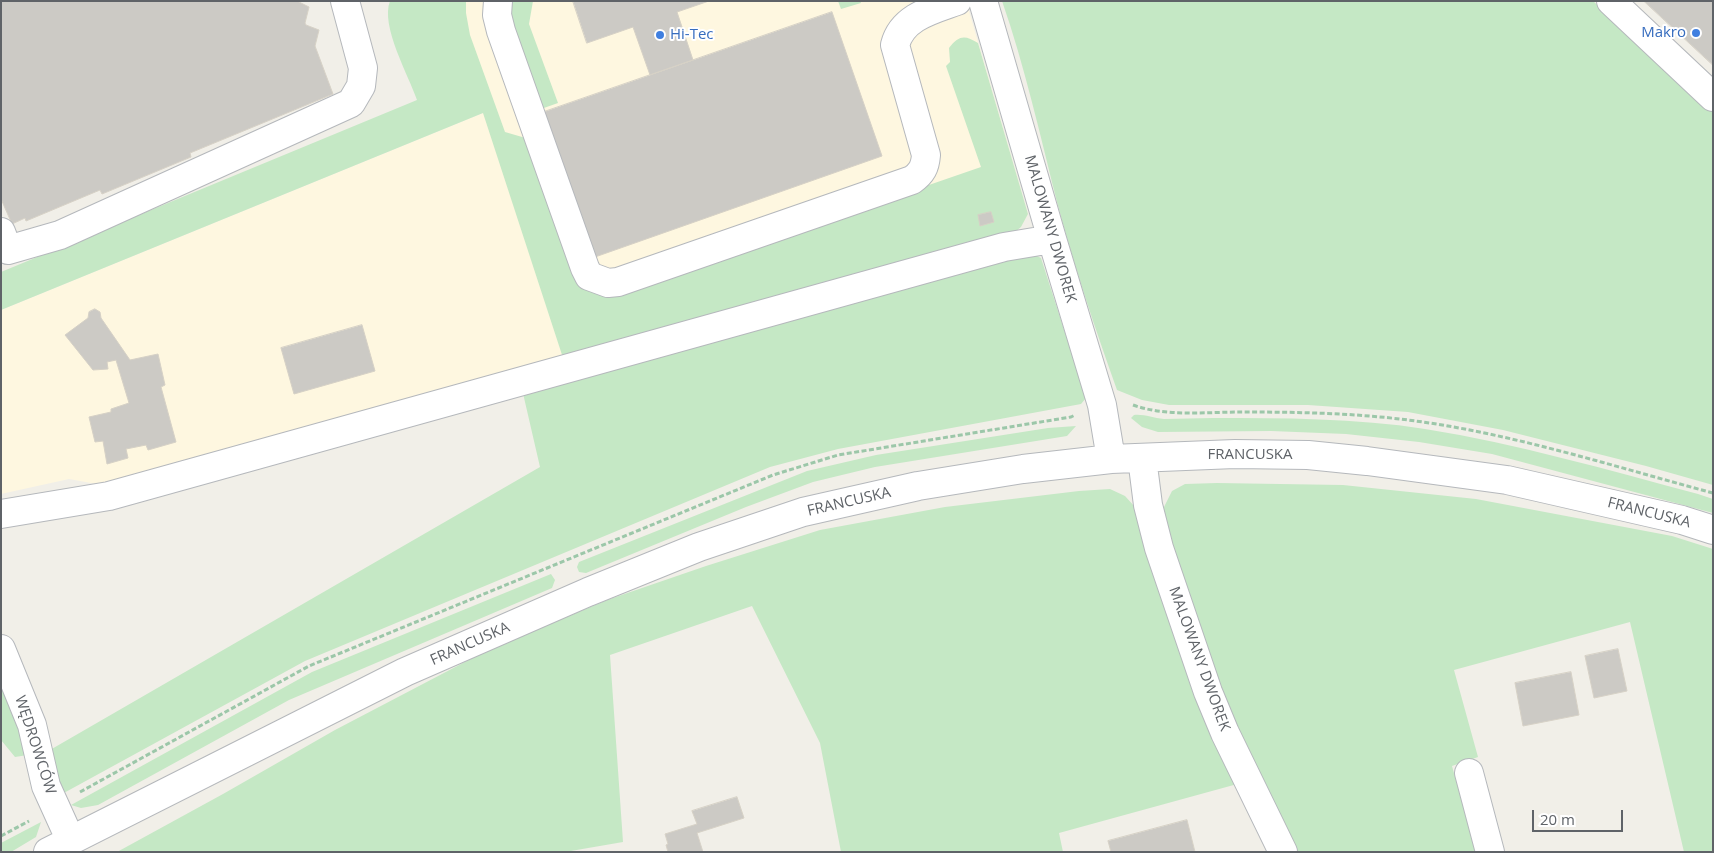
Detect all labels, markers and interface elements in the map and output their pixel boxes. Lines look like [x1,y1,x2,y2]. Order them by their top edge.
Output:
place label: Makro [1641,24,1686,42]
place label: Hi-Tec [670,26,714,44]
marker: Makro [1690,27,1702,39]
marker: Hi-Tec [654,29,666,41]
street label: MALOWANY DWOREK [1020,153,1080,305]
street label: FRANCUSKA [1207,446,1293,464]
street label: FRANCUSKA [806,484,892,520]
street label: FRANCUSKA [1606,494,1692,532]
street label: MALOWANY DWOREK [1164,584,1234,734]
street label: FRANCUSKA [427,618,513,670]
street label: WĘDROWCÓW [11,693,59,797]
scale bar [1534,800,1625,832]
text: 20 m [1540,809,1575,829]

